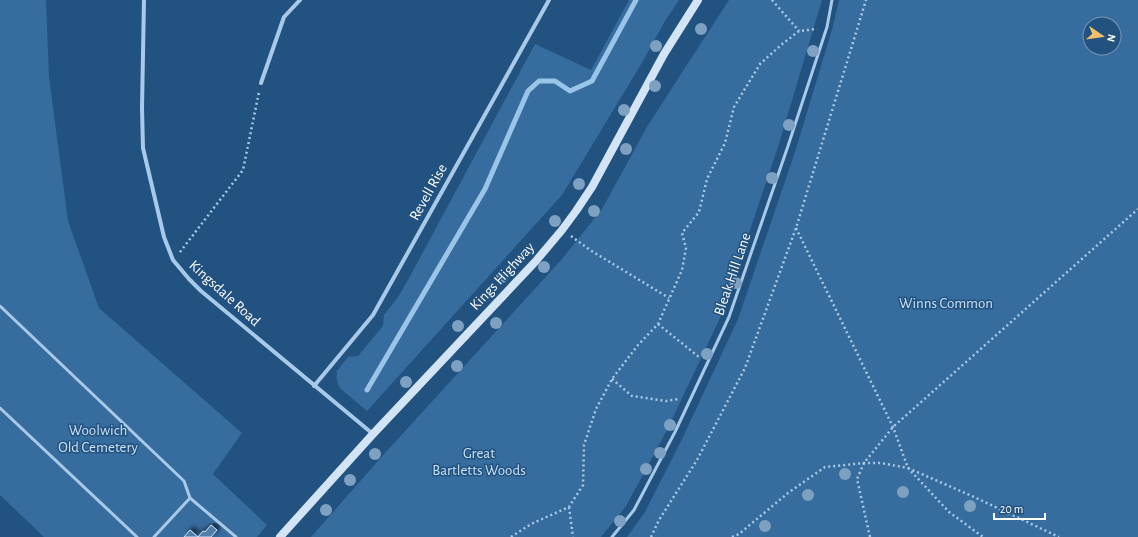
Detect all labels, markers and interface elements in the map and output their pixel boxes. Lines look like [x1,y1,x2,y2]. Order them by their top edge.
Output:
north arrow [1082,16,1122,56]
text: N [1105,33,1117,43]
street label: Revell Rise [407,161,450,223]
street label: Bleak Hill Lane [711,231,754,317]
street label: Kings Highway [467,239,538,313]
street label: Kingsdale Road [186,258,263,329]
park label: Winns Common [899,296,993,311]
park label: Woolwich Old Cemetery [58,423,138,455]
park label: Great Bartletts Woods [432,446,526,478]
scale bar [994,495,1045,521]
text: 20 m [1000,503,1023,515]

